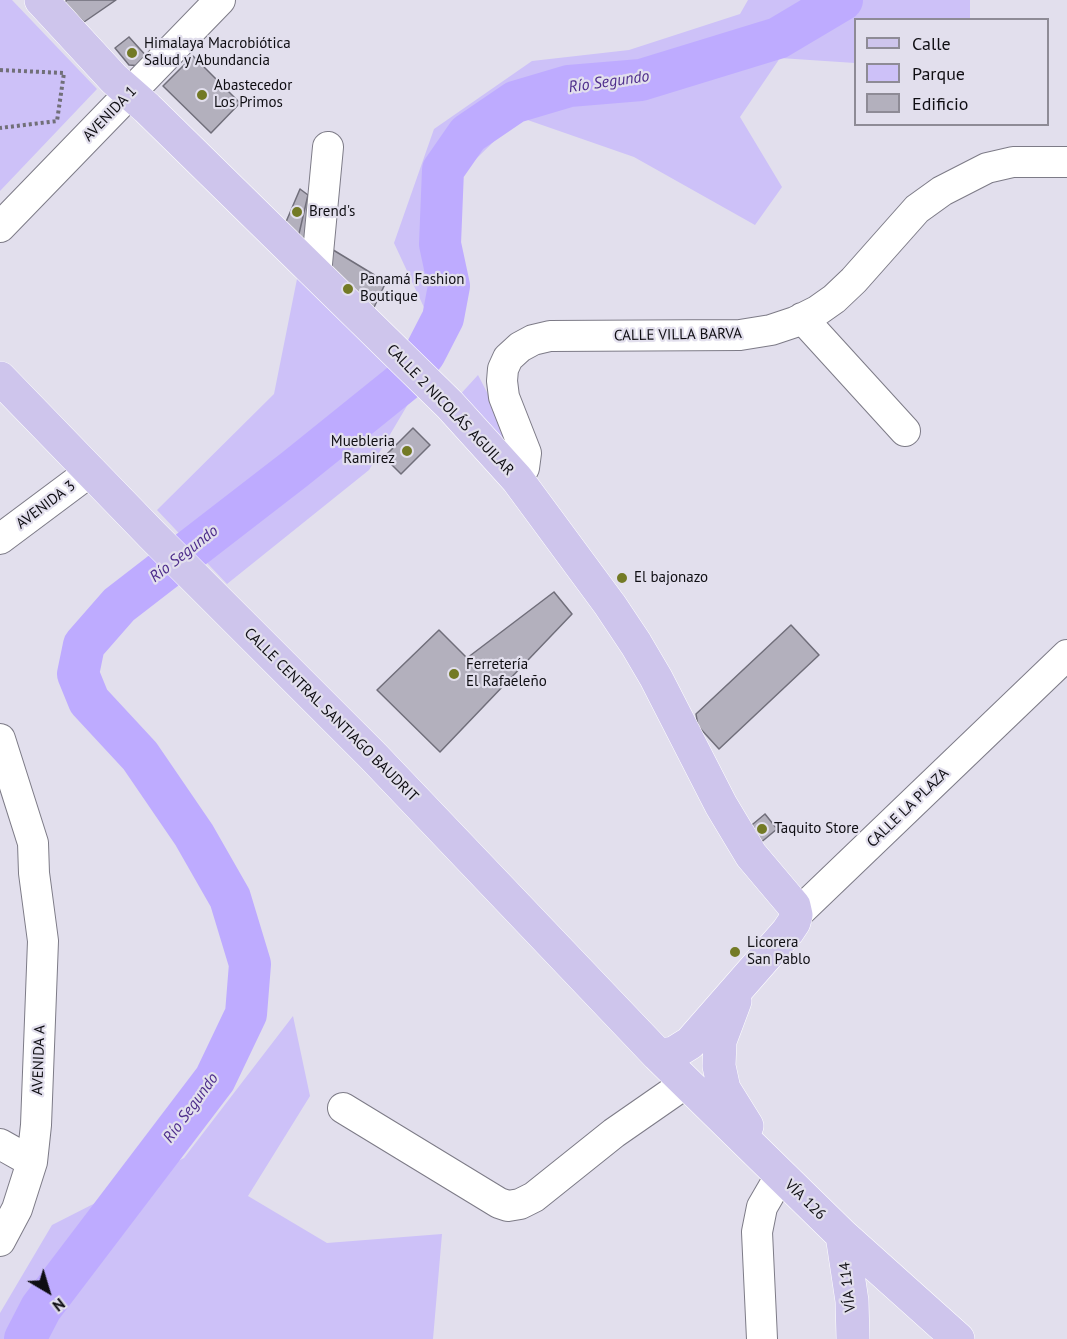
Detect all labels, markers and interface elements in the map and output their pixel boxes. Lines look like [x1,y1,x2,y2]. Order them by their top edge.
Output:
legend [854,18,1049,126]
text: Calle [912,32,951,55]
place label: Himalaya Macrobiótica Salud y Abundancia [144,35,291,70]
marker: Himalaya Macrobiótica Salud y Abundancia [125,46,139,60]
text: Parque [912,62,965,85]
water label: Río Segundo [567,67,651,97]
place label: Abastecedor Los Primos [214,77,292,112]
street label: AVENIDA 1 [79,83,141,145]
marker: Abastecedor Los Primos [195,88,209,102]
text: Edificio [912,92,968,115]
place label: Brend's [309,203,355,221]
marker: Brend's [290,205,304,219]
place label: Panamá Fashion Boutique [360,271,465,306]
marker: Panamá Fashion Boutique [341,282,355,296]
street label: CALLE VILLA BARVA [614,325,742,345]
street label: CALLE 2 NICOLÁS AGUILAR [383,341,517,479]
place label: Muebleria Ramirez [331,433,395,468]
marker: Muebleria Ramirez [400,444,414,458]
street label: AVENIDA 3 [13,477,79,533]
water label: Río Segundo [146,521,222,587]
place label: El bajonazo [634,569,708,587]
marker: El bajonazo [615,571,629,585]
street label: CALLE CENTRAL SANTIAGO BAUDRIT [240,624,422,806]
place label: Ferretería El Rafaeleño [466,656,547,691]
marker: Ferretería El Rafaeleño [447,667,461,681]
street label: CALLE LA PLAZA [863,765,953,851]
place label: Taquito Store [774,820,859,838]
marker: Taquito Store [755,822,769,836]
place label: Licorera San Pablo [747,934,810,969]
marker: Licorera San Pablo [728,945,742,959]
street label: AVENIDA A [29,1025,49,1095]
water label: Río Segundo [159,1069,223,1147]
street label: VÍA 126 [781,1176,829,1224]
north arrow [18,1261,78,1321]
street label: VÍA 114 [836,1261,860,1313]
text: N [49,1294,69,1316]

